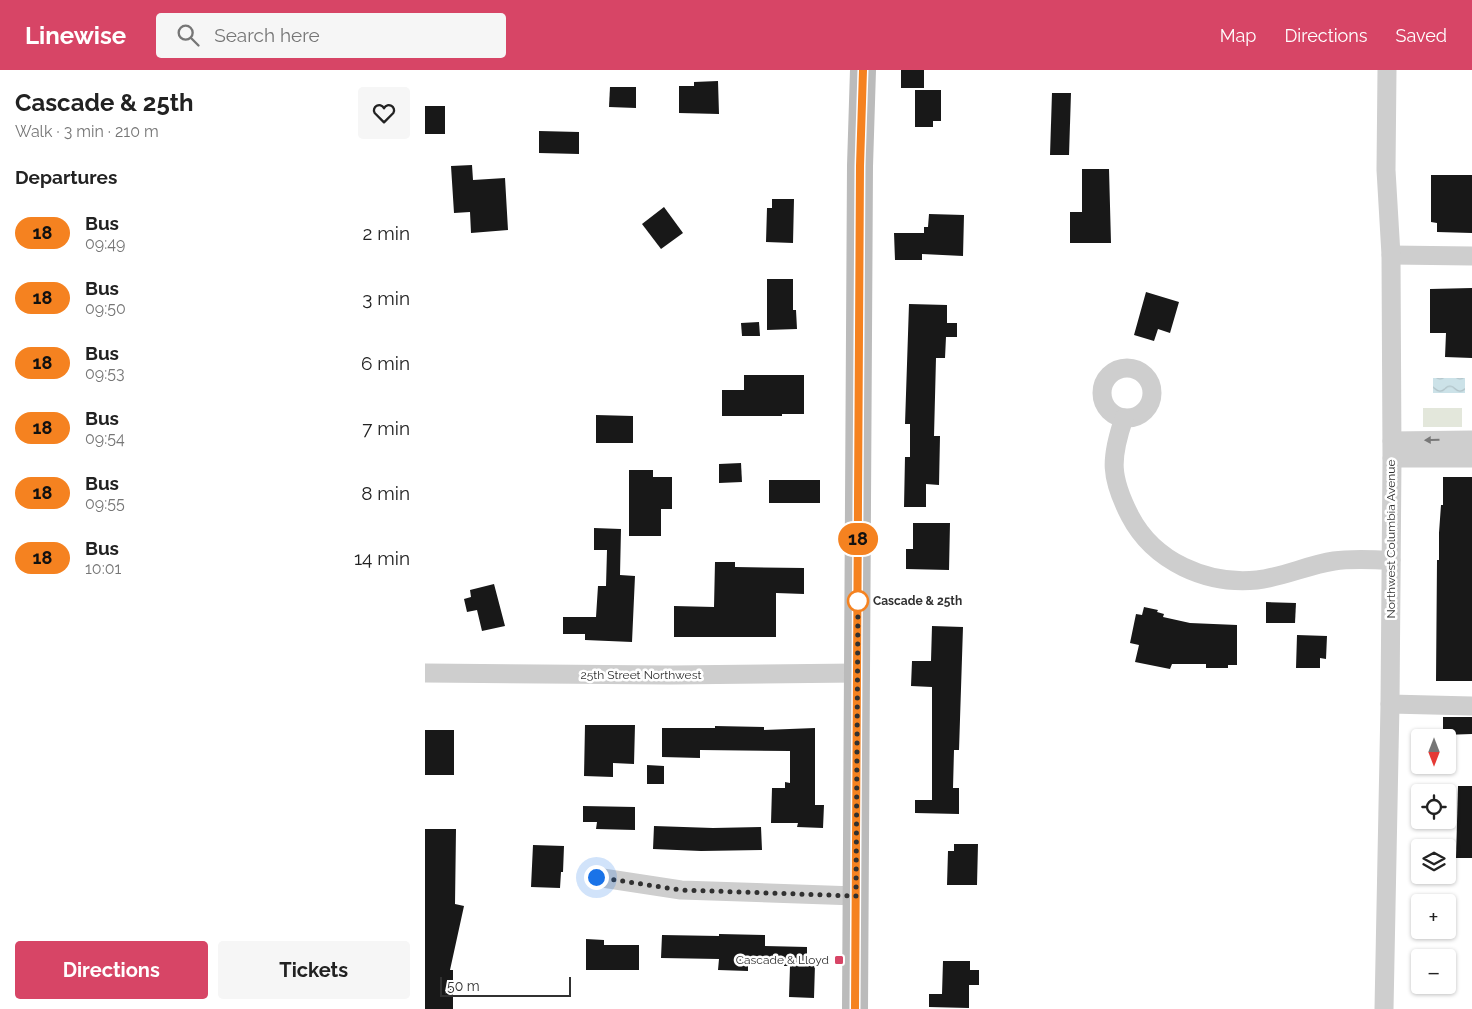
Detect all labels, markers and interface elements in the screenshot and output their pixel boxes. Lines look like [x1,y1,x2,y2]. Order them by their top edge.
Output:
search box [156,13,506,58]
text: Linewise [25,21,126,50]
icon: search [174,21,202,49]
text: Search here [214,24,320,46]
text: Map [1220,25,1256,46]
text: Directions [1284,25,1368,46]
text: Saved [1396,25,1447,46]
button: heart [358,87,410,139]
text: Cascade & 25th [15,88,193,117]
text: Walk · 3 min · 210 m [15,122,159,141]
text: Departures [15,166,117,188]
text: Bus [85,212,119,234]
text: 18 [33,222,52,243]
text: 2 min [363,222,410,244]
text: 09:49 [85,234,125,253]
text: Bus [85,277,119,299]
text: 18 [33,287,52,308]
text: 3 min [362,287,410,309]
text: 09:50 [85,299,126,318]
text: Bus [85,342,119,364]
text: 18 [33,352,52,373]
text: 6 min [361,352,410,374]
text: 09:53 [85,364,124,383]
text: Bus [85,407,119,429]
text: 18 [33,417,52,438]
text: 7 min [362,417,410,439]
text: 09:54 [85,429,125,448]
one-way arrow [1424,436,1440,444]
street label: Northwest Columbia Avenue [1384,460,1398,619]
text: Bus [85,472,119,494]
text: 18 [33,482,52,503]
text: 8 min [361,482,410,504]
text: 09:55 [85,494,125,513]
line badge: 18 [835,523,881,555]
text: 18 [848,528,868,549]
text: Bus [85,537,119,559]
text: 18 [33,547,52,568]
text: 14 min [354,547,410,569]
text: 10:01 [85,559,121,578]
marker: Cascade & 25th [847,590,869,612]
place label: Cascade & 25th [873,594,962,608]
street label: 25th Street Northwest [581,668,701,682]
north arrow [1411,729,1456,774]
map controls [1411,729,1456,994]
button: locate [1411,784,1456,829]
button: layers [1411,839,1456,884]
your location [584,865,609,890]
button: + [1411,894,1456,939]
button: Directions [15,941,208,999]
button: Tickets [218,941,410,999]
button: − [1411,949,1456,994]
place label: Cascade & Lloyd [736,953,829,967]
marker: Cascade & Lloyd [833,954,845,966]
scale bar [440,974,571,997]
text: 50 m [447,978,480,994]

